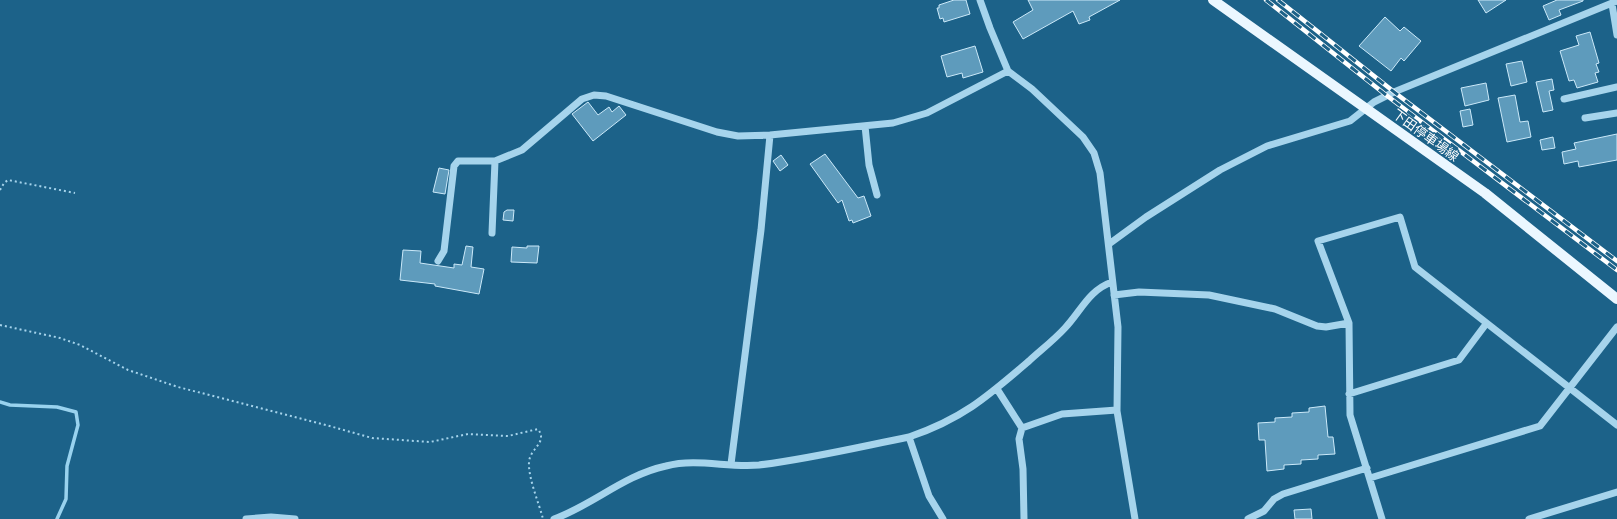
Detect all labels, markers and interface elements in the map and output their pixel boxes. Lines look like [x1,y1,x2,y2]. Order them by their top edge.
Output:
street label: 下田停車場線 [1390,106,1462,164]

